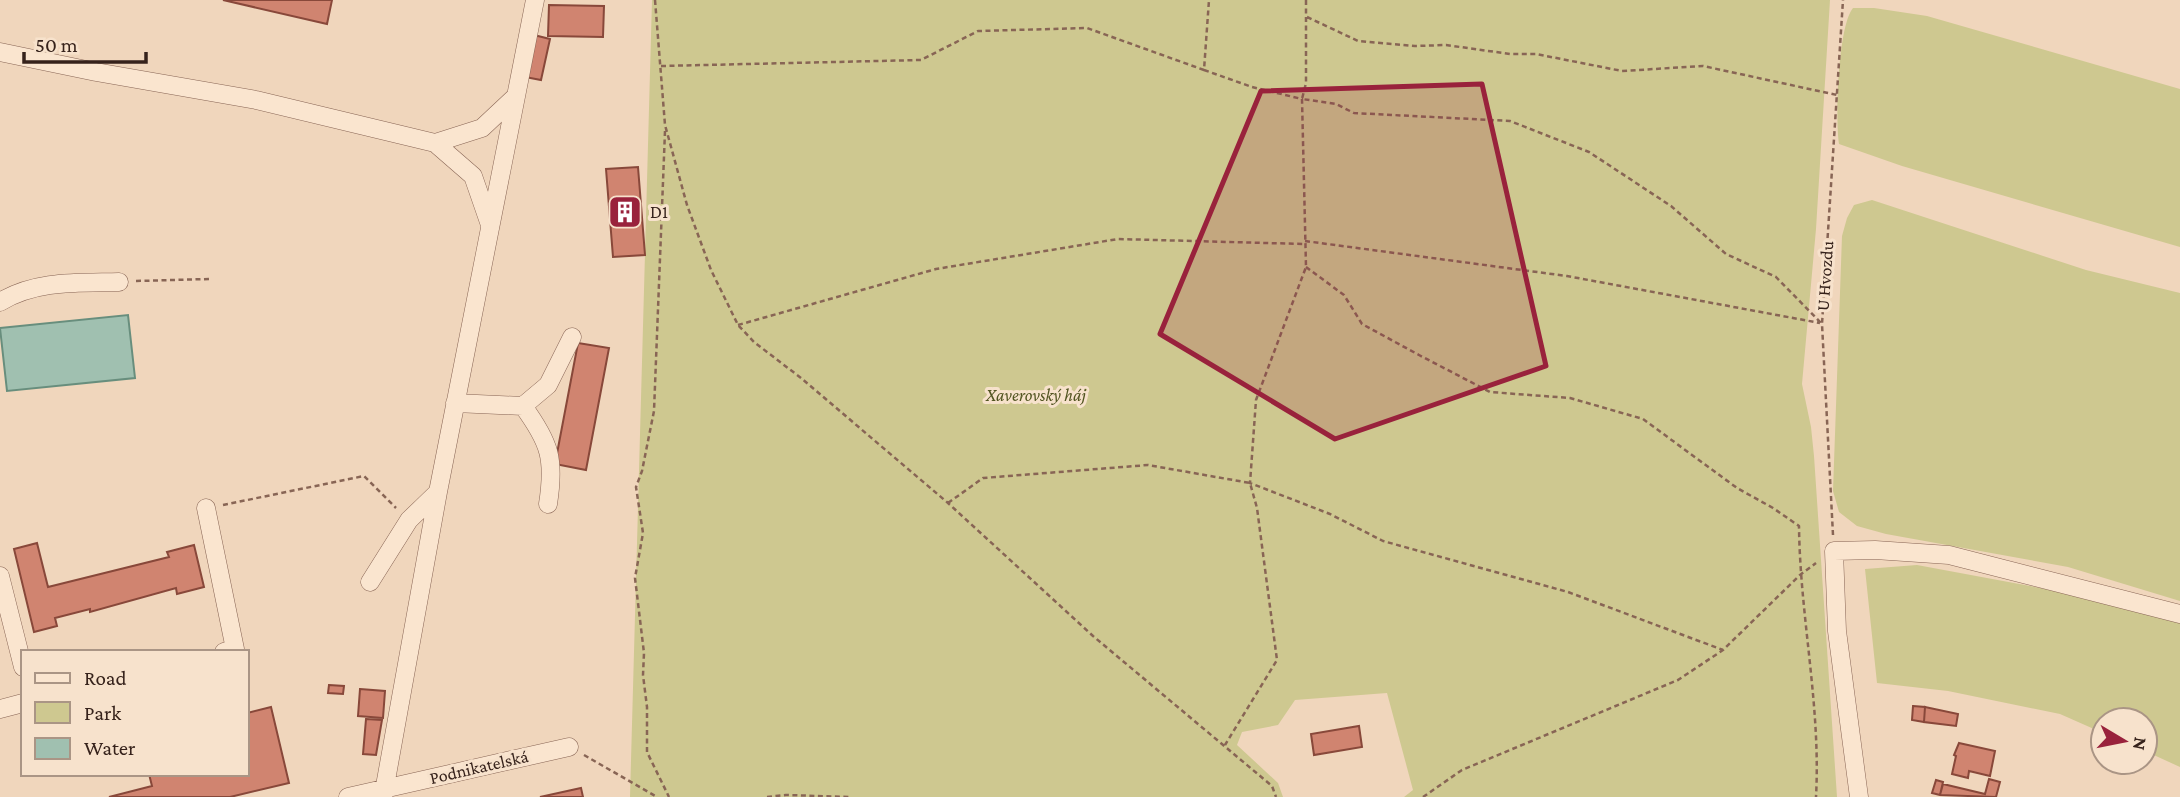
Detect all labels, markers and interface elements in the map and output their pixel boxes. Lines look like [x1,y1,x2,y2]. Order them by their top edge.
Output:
scale bar [24,21,147,65]
text: 50 m [35,33,78,57]
building icon: D1 [606,193,644,231]
place label: D1 [650,202,668,222]
street label: U Hvozdu [1813,240,1837,312]
park label: Xaverovský háj [985,385,1086,406]
legend [21,650,248,776]
text: Road [84,666,127,690]
text: Park [84,701,121,725]
north arrow [2089,706,2159,776]
text: Water [84,736,136,760]
text: N [2129,736,2152,752]
street label: Podnikatelská [428,746,530,788]

